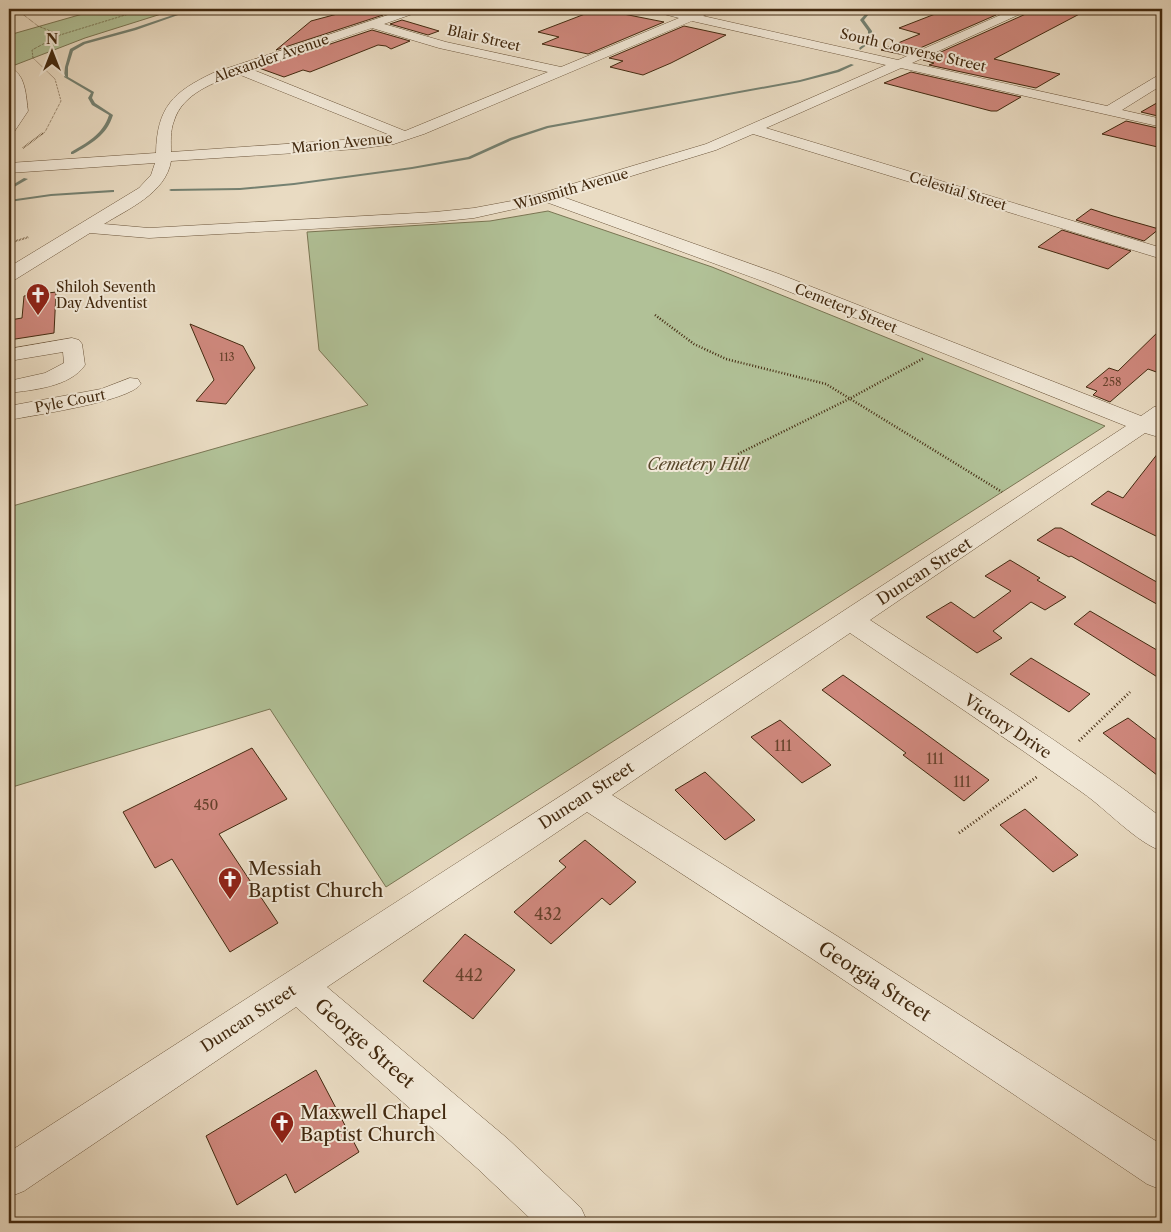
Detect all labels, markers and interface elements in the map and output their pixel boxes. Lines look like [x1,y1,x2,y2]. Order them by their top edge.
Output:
street label: Blair Street [446,21,522,55]
street label: South Converse Street [838,24,988,76]
north arrow [28,28,78,78]
text: N [46,30,58,48]
street label: Alexander Avenue [210,30,331,87]
street label: Marion Avenue [290,129,394,157]
street label: Winsmith Avenue [511,164,631,214]
street label: Celestial Street [907,168,1009,214]
place label: Shiloh Seventh Day Adventist [56,278,156,312]
street label: Cemetery Street [792,279,900,337]
church icon: Shiloh Seventh Day Adventist [25,282,51,316]
house number: 113 [219,350,235,364]
house number: 258 [1103,375,1121,389]
street label: Pyle Court [33,385,107,417]
park label: Cemetery Hill [647,454,751,474]
street label: Duncan Street [873,533,976,609]
street label: Victory Drive [960,689,1056,763]
house number: 111 [774,737,792,755]
house number: 111 [926,750,944,768]
street label: Duncan Street [535,757,638,833]
house number: 111 [953,773,971,791]
house number: 450 [194,796,218,814]
place label: Messiah Baptist Church [248,857,383,902]
church icon: Messiah Baptist Church [217,866,243,900]
house number: 432 [534,904,562,924]
street label: Georgia Street [814,936,936,1027]
house number: 442 [455,965,483,985]
street label: Duncan Street [197,980,300,1056]
street label: George Street [310,994,420,1093]
place label: Maxwell Chapel Baptist Church [300,1101,447,1146]
church icon: Maxwell Chapel Baptist Church [269,1110,295,1144]

